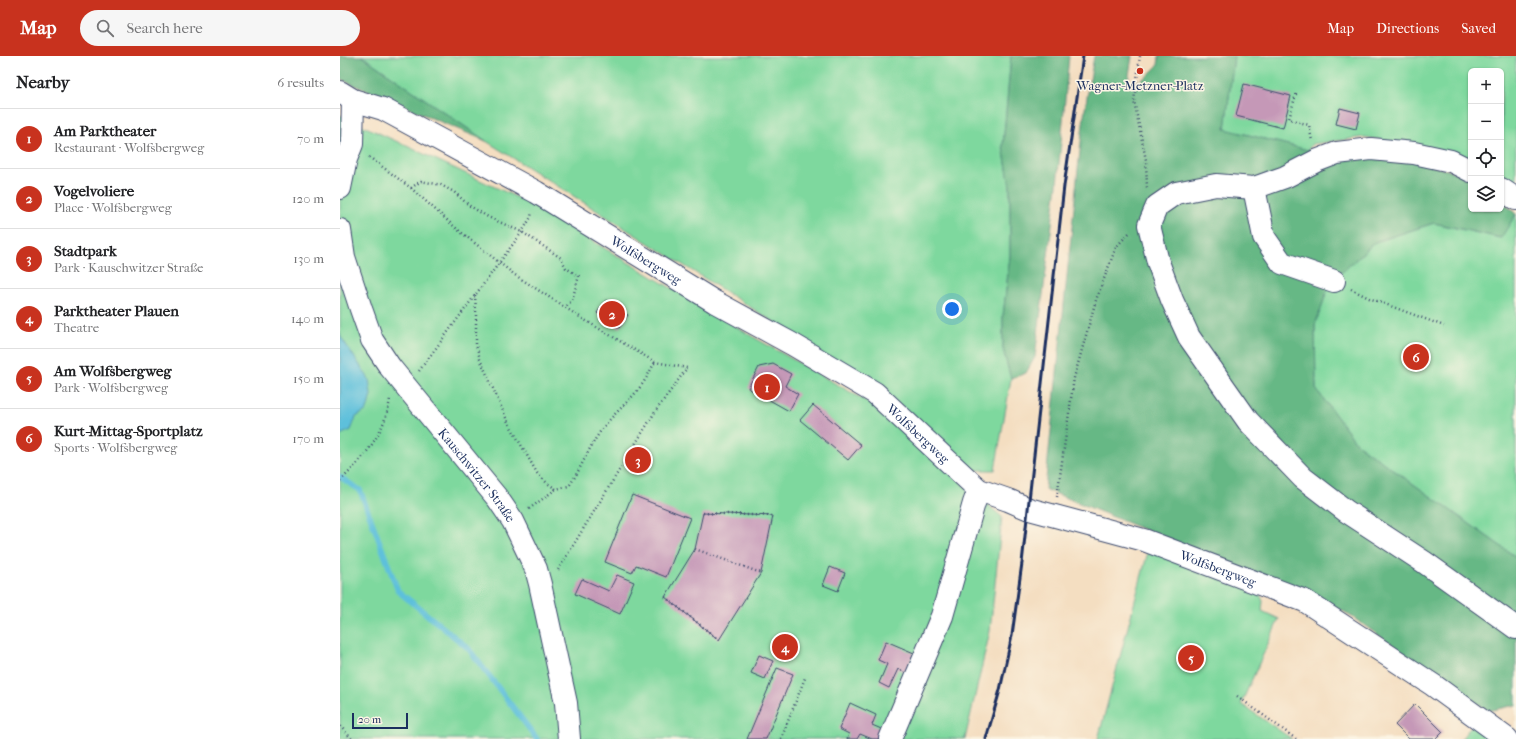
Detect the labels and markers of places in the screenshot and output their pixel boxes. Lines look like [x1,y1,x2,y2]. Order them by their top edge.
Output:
marker: Wagner-Metzner-Platz [1135,66,1145,76]
place label: Wagner-Metzner-Platz [1076,78,1204,93]
pin: 2 [599,299,625,329]
pin: 6 [1403,342,1429,372]
pin: 1 [754,372,780,402]
pin: 3 [625,445,651,475]
pin: 4 [772,632,798,662]
pin: 5 [1178,643,1204,673]

